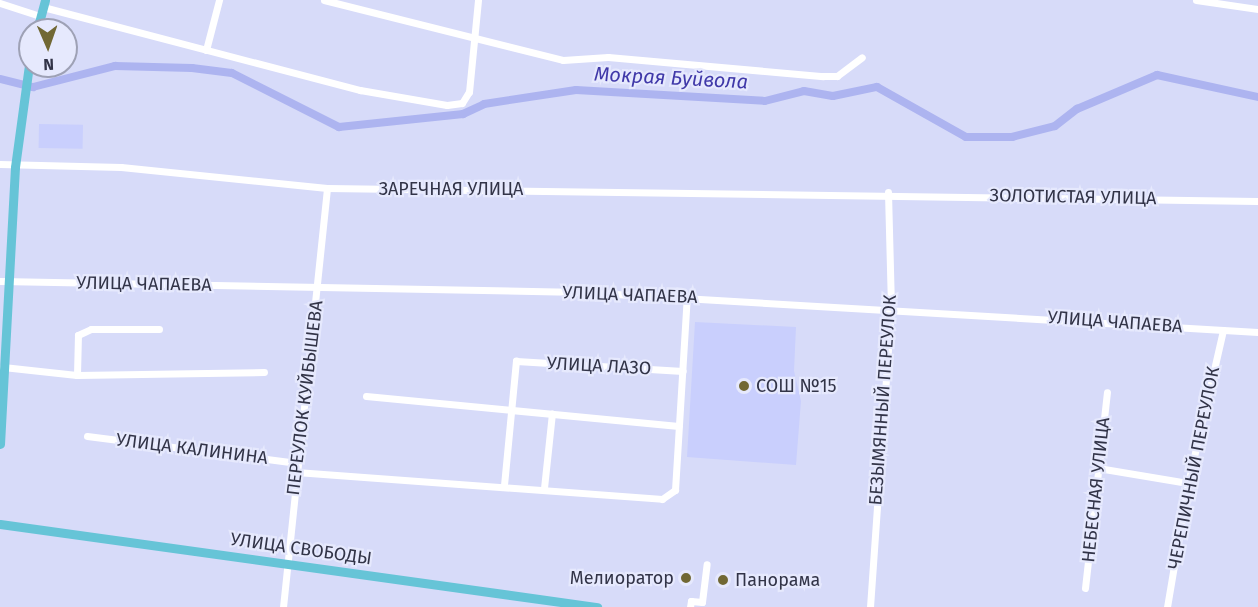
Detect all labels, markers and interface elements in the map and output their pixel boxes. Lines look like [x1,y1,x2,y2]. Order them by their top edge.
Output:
north arrow [18,18,78,78]
text: N [43,55,54,74]
water label: Мокрая Буйвола [593,62,749,94]
street label: ЗАРЕЧНАЯ УЛИЦА [379,178,523,200]
street label: ЗОЛОТИСТАЯ УЛИЦА [989,185,1157,209]
street label: УЛИЦА ЧАПАЕВА [76,272,212,296]
street label: УЛИЦА ЧАПАЕВА [562,282,698,308]
street label: БЕЗЫМЯННЫЙ ПЕРЕУЛОК [865,294,901,506]
street label: ПЕРЕУЛОК КУЙБЫШЕВА [282,299,328,497]
street label: УЛИЦА ЧАПАЕВА [1047,307,1183,337]
street label: УЛИЦА ЛАЗО [546,352,652,380]
street label: ЧЕРЕПИЧНЫЙ ПЕРЕУЛОК [1164,365,1224,571]
place label: СОШ №15 [756,375,837,397]
marker: СОШ №15 [737,379,751,393]
street label: НЕБЕСНАЯ УЛИЦА [1078,416,1114,564]
street label: УЛИЦА КАЛИНИНА [115,429,269,469]
street label: УЛИЦА СВОБОДЫ [229,528,373,570]
place label: Мелиоратор [570,567,674,589]
place label: Панорама [735,569,820,591]
marker: Мелиоратор [679,571,693,585]
marker: Панорама [716,573,730,587]

